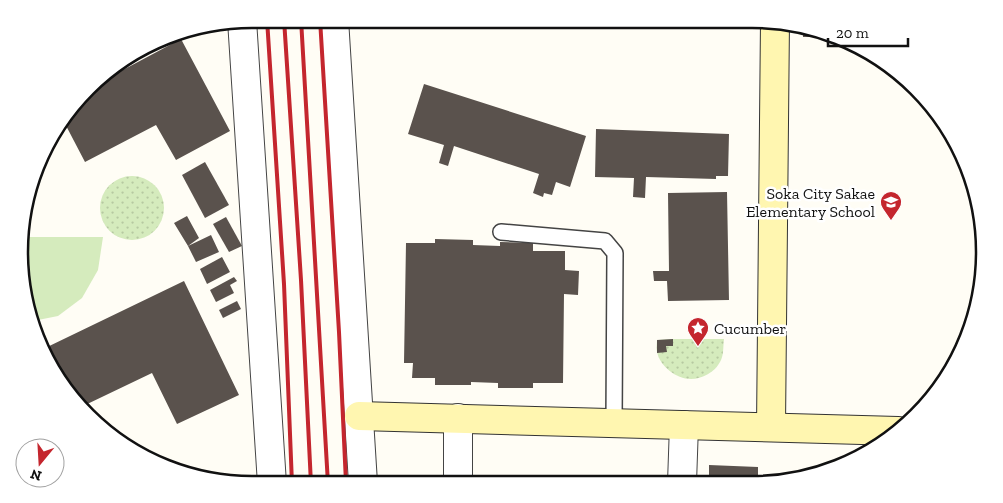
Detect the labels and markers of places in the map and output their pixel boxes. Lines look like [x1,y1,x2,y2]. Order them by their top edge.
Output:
place label: Soka City Sakae Elementary School [746,184,875,221]
school or university icon: Soka City Sakae Elementary School [879,190,903,221]
place icon: Cucumber [686,316,710,347]
place label: Cucumber [714,319,787,338]

